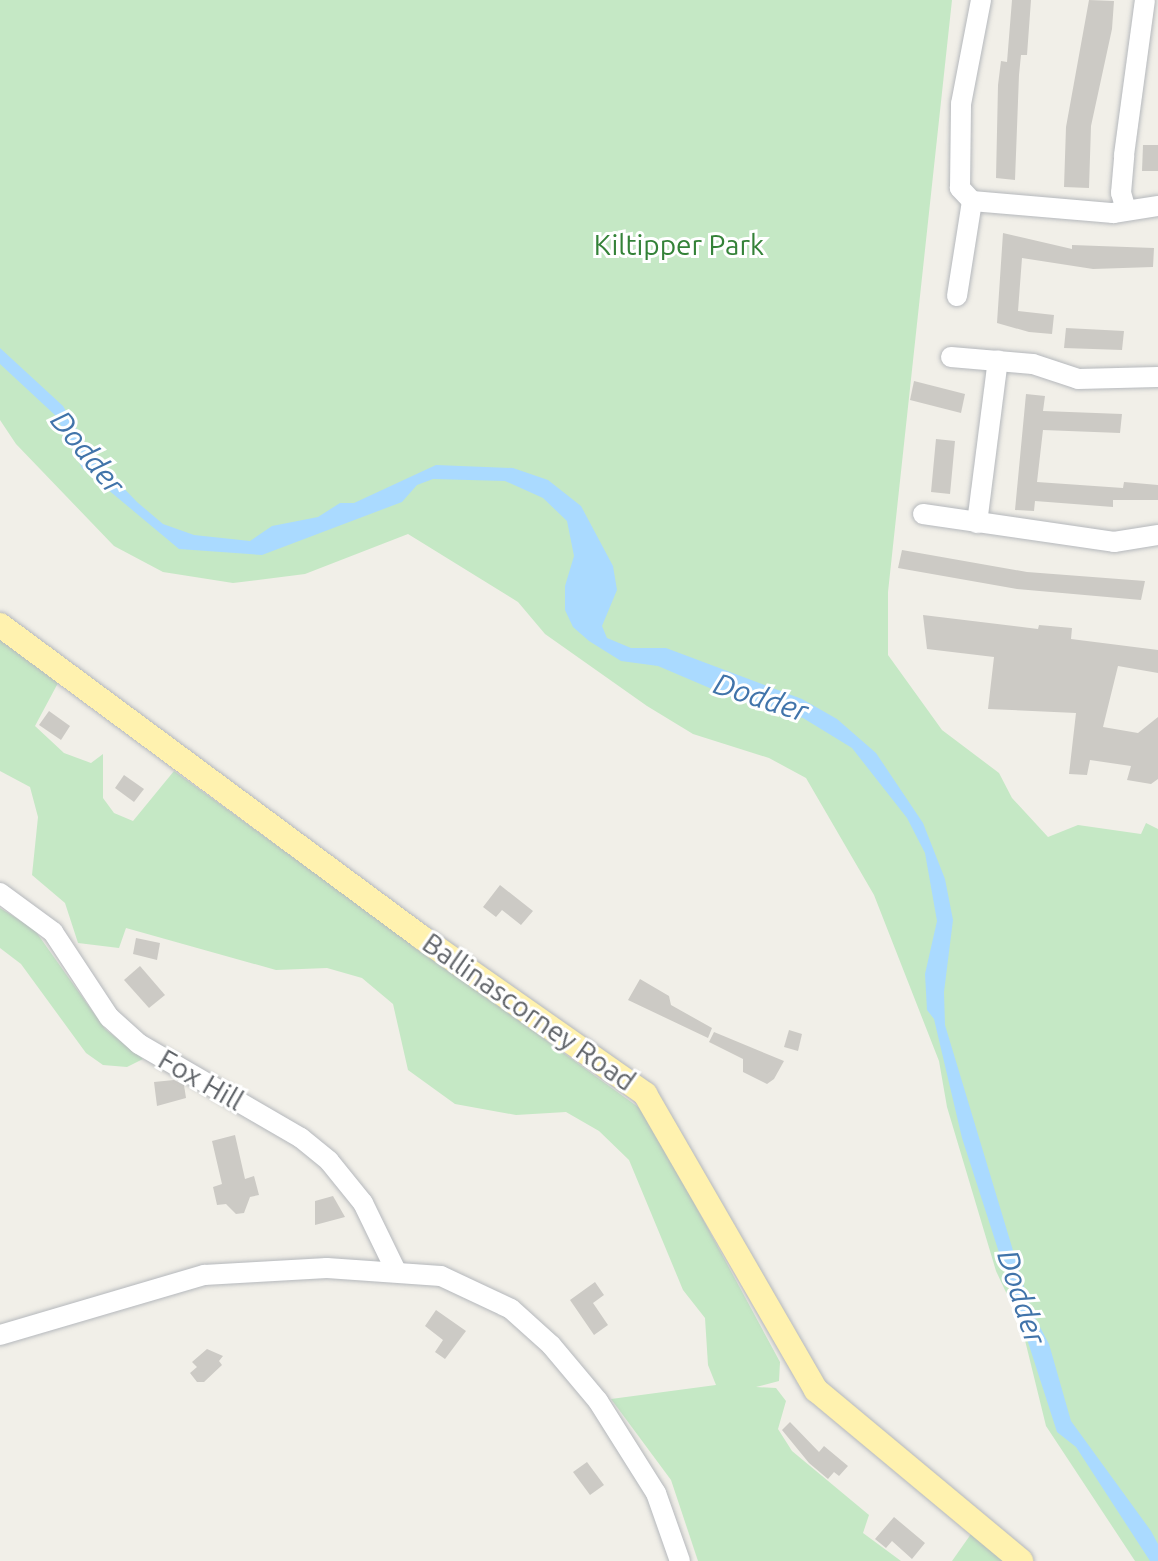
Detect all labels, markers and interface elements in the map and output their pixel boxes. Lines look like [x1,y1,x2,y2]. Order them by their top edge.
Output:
park label: Kiltipper Park [594,228,764,262]
water label: Dodder [43,403,133,501]
water label: Dodder [709,665,813,729]
street label: Ballinascorney Road [416,926,642,1098]
street label: Fox Hill [153,1042,249,1118]
water label: Dodder [990,1245,1054,1349]

